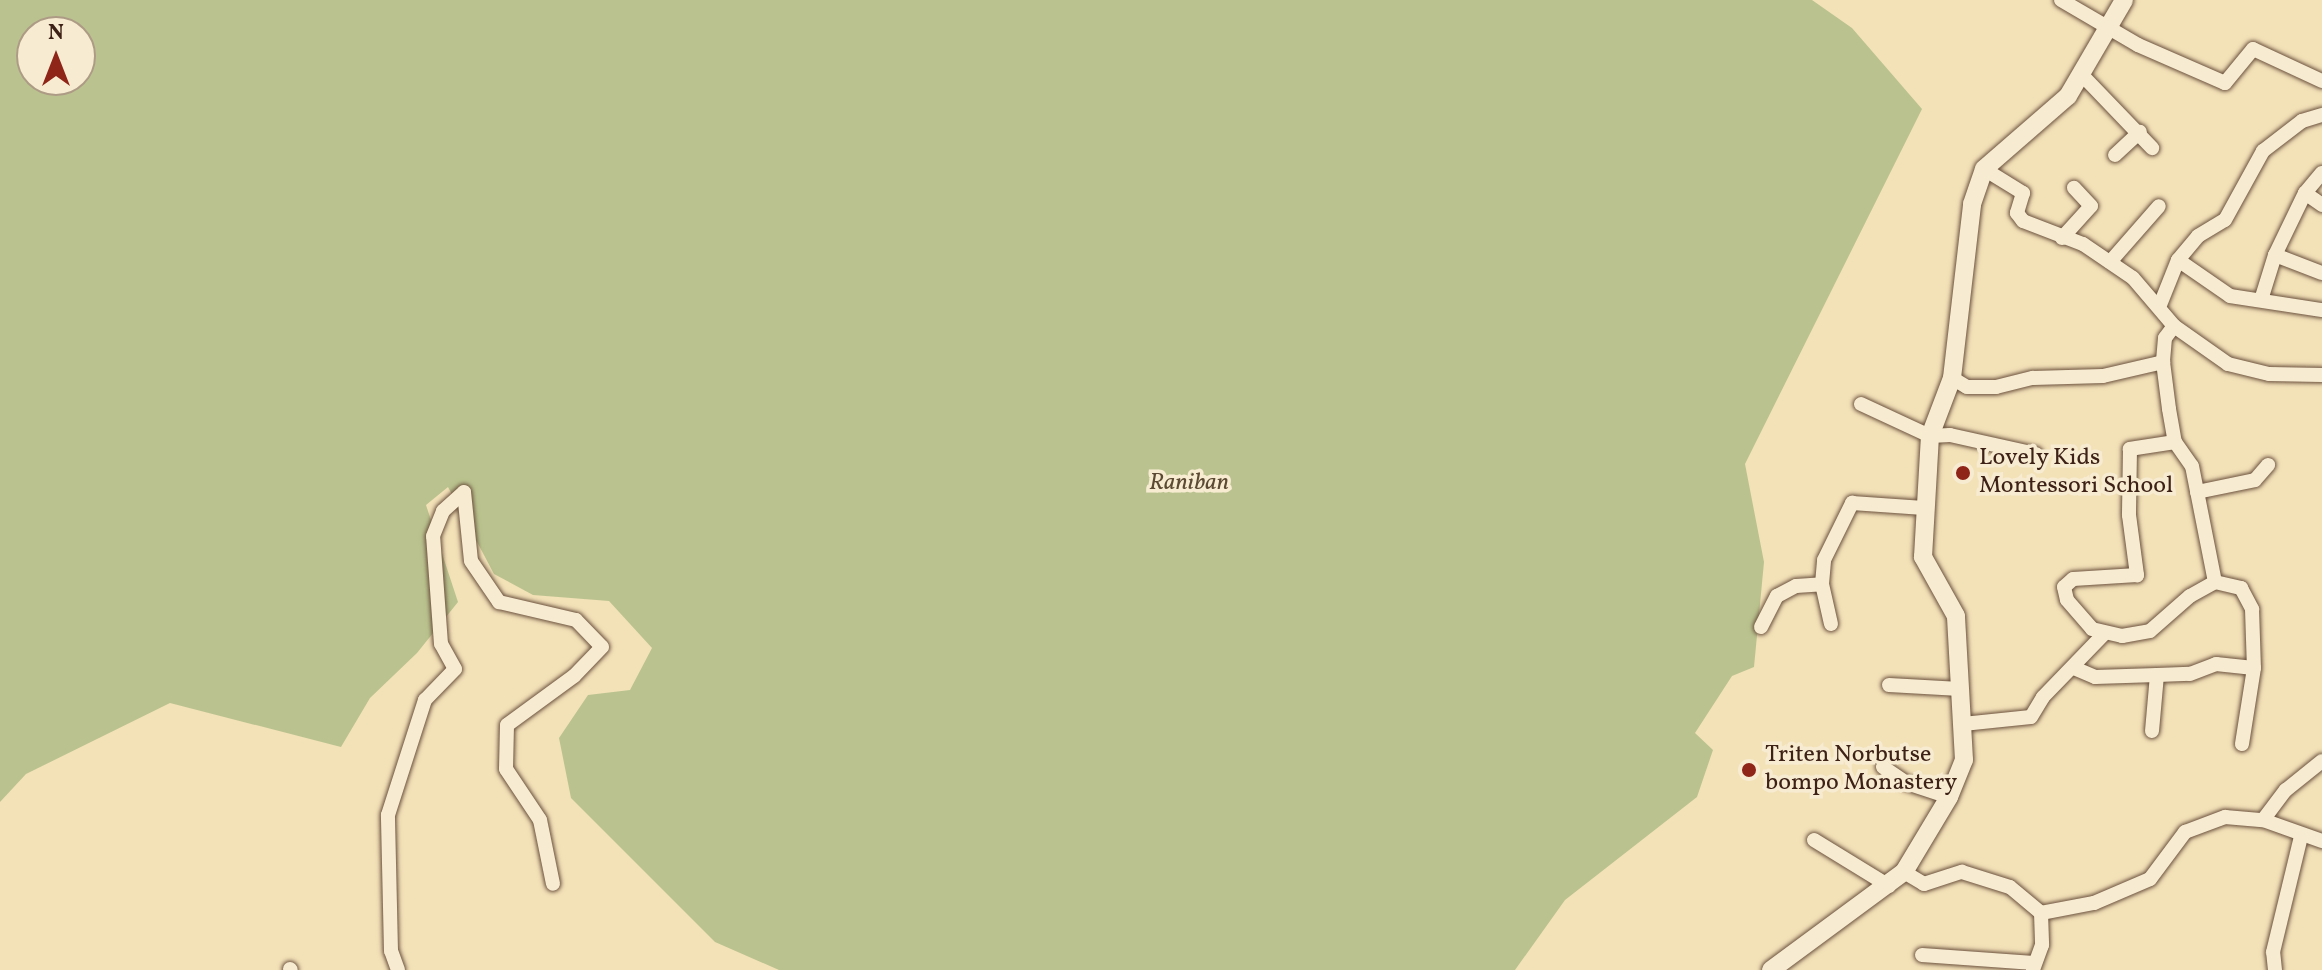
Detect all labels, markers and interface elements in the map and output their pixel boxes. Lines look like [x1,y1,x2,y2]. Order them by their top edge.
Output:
north arrow [16,16,96,96]
text: N [48,18,64,49]
place label: Lovely Kids Montessori School [1979,445,2173,501]
marker: Lovely Kids Montessori School [1954,464,1972,482]
park label: Raniban [1149,470,1229,498]
place label: Triten Norbutse bompo Monastery [1765,742,1957,798]
marker: Triten Norbutse bompo Monastery [1740,761,1758,779]

